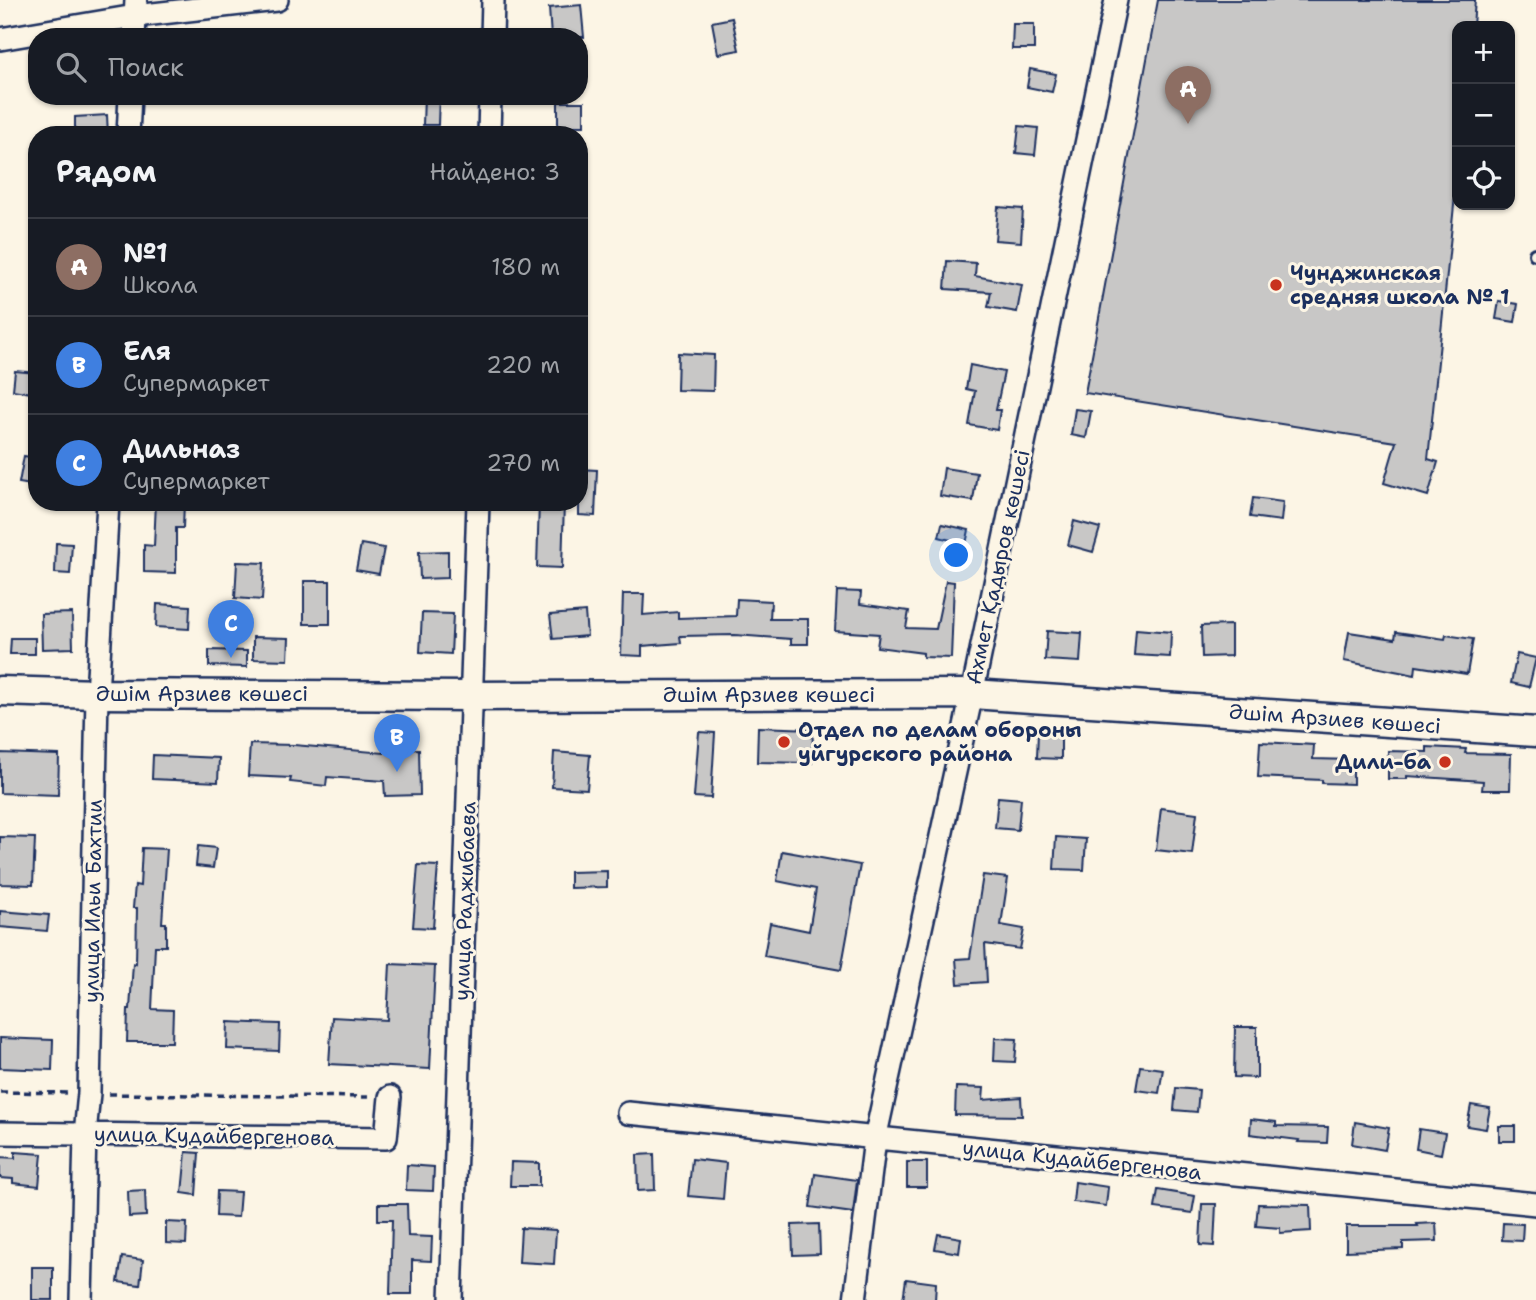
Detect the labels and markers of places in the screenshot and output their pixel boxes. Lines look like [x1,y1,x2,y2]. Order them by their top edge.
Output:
pin: A [1165,66,1211,124]
place label: Чунджинская средняя школа № 1 [1290,259,1510,311]
marker: Чунджинская средняя школа № 1 [1268,277,1284,293]
pin: C [208,600,254,658]
pin: B [374,714,420,772]
place label: Отдел по делам обороны уйгурского района [798,716,1082,768]
marker: Отдел по делам обороны уйгурского района [776,734,792,750]
place label: Дили-ба [1335,748,1432,776]
marker: Дили-ба [1437,754,1453,770]

